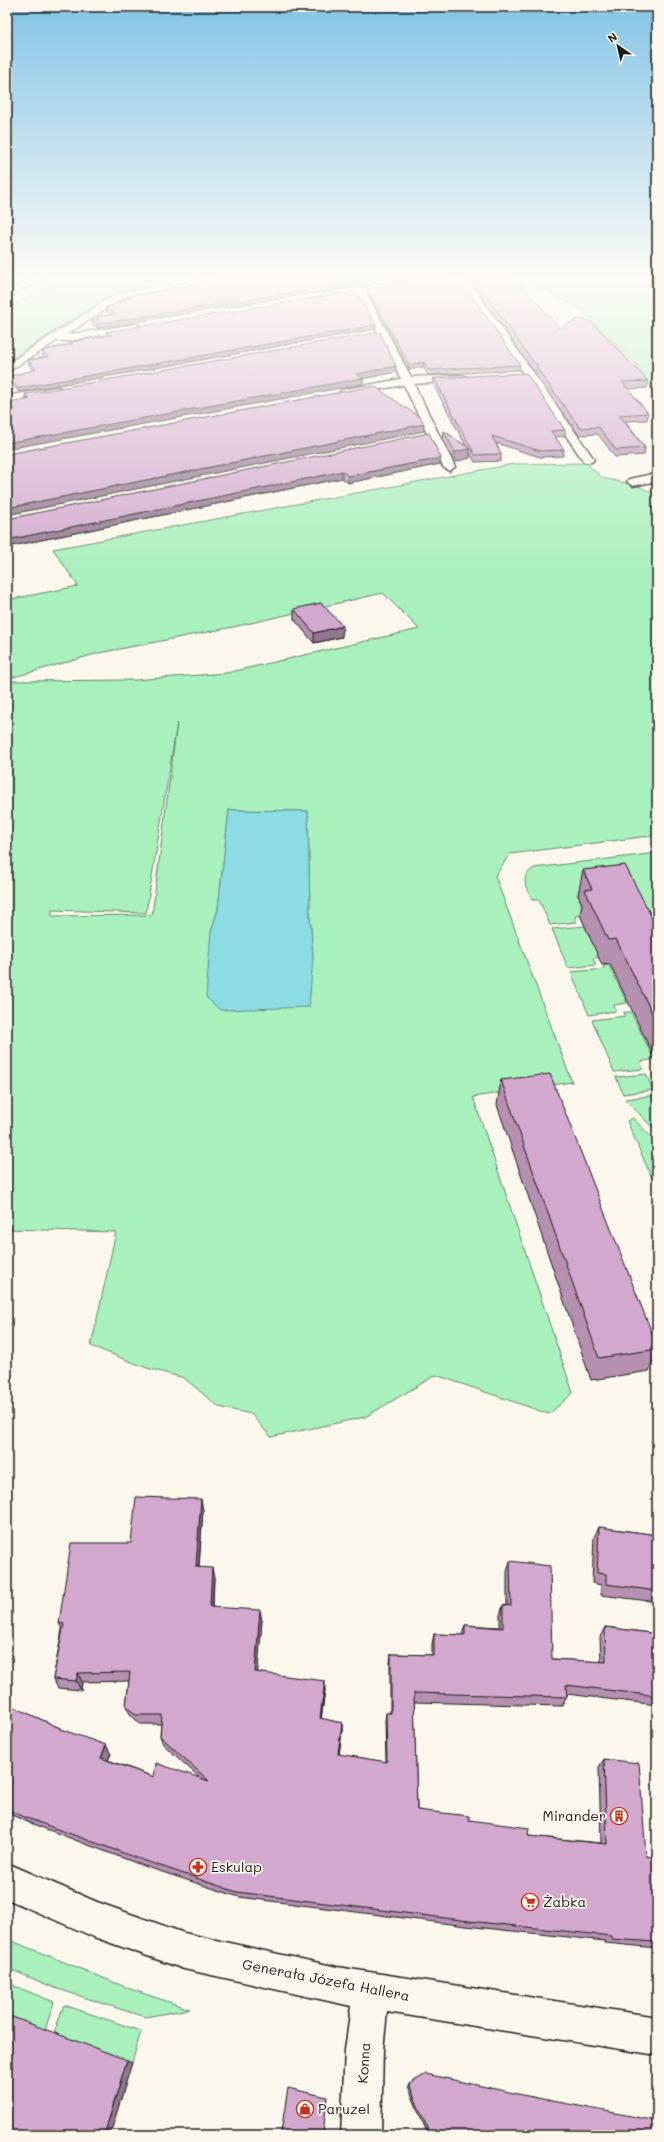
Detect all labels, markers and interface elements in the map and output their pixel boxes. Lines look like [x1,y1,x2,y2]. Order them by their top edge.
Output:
north arrow [598,26,638,66]
text: N [604,29,620,46]
place label: Mirander [542,1806,606,1825]
building icon: Mirander [609,1806,629,1826]
pharmacy icon: Eskulap [188,1857,208,1877]
place label: Eskulap [211,1857,262,1876]
supermarket icon: Żabka [520,1892,540,1912]
place label: Żabka [543,1892,586,1911]
street label: Generała Józefa Hallera [241,1954,411,2005]
street label: Konna [353,2042,374,2084]
shop icon: Paruzel [295,2099,315,2119]
place label: Paruzel [318,2099,370,2118]

